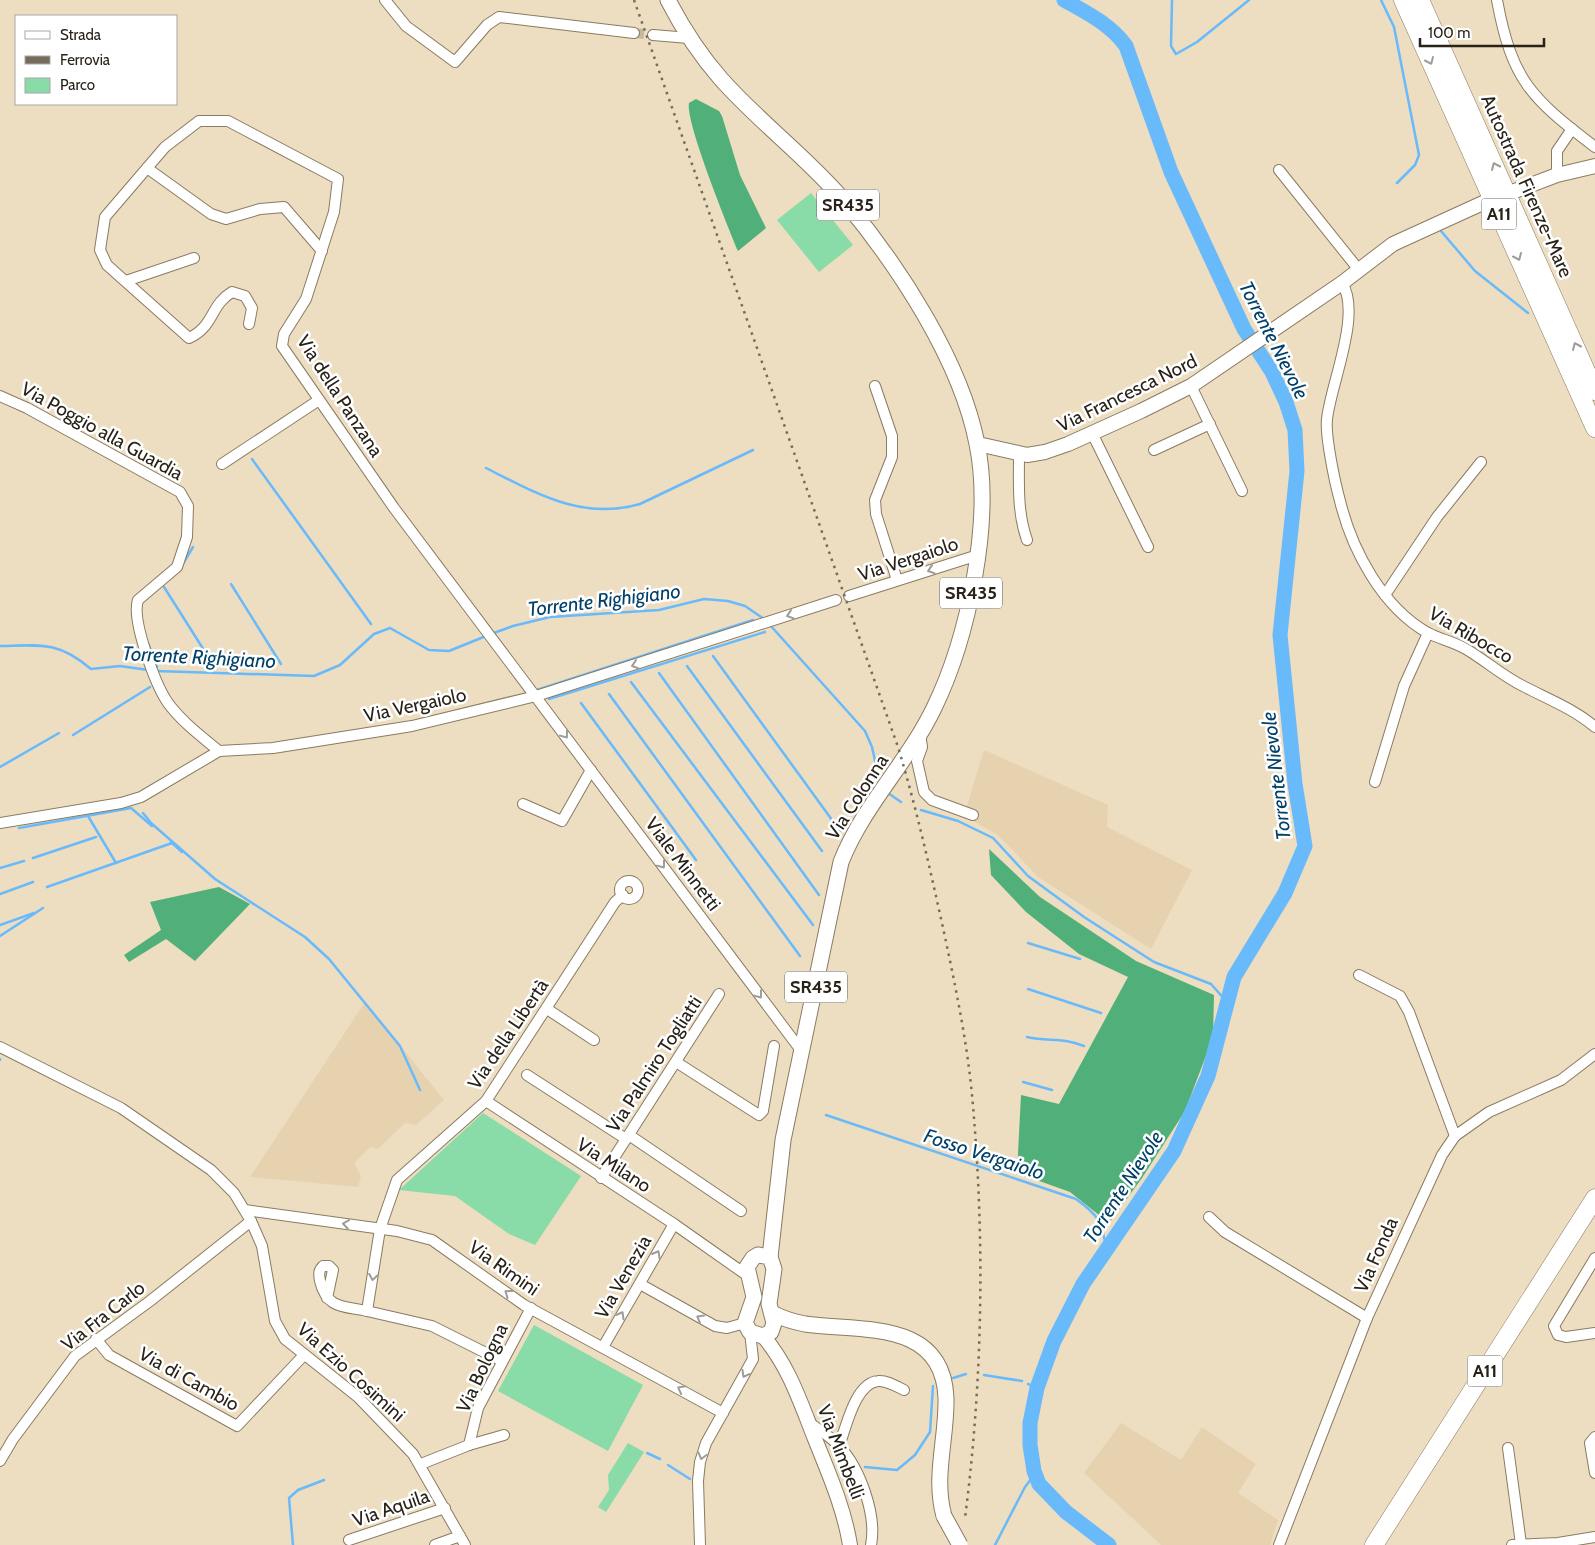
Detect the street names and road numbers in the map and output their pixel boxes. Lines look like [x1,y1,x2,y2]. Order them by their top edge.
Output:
street label: Autostrada Firenze-Mare [1476,91,1578,281]
road number: SR435 [817,190,879,220]
road number: A11 [1482,198,1516,230]
street label: Via della Panzana [292,331,388,461]
street label: Via Francesca Nord [1053,349,1201,437]
street label: Via Poggio alla Guardia [17,377,187,485]
street label: Via Vergaiolo [855,532,961,586]
road number: SR435 [940,578,1002,608]
street label: Via Ribocco [1425,602,1517,668]
street label: Via Vergaiolo [362,683,468,727]
street label: Via Colonna [821,750,893,844]
street label: Viale Minnetti [640,813,726,915]
road number: SR435 [785,972,847,1002]
street label: Via della Libertà [463,975,553,1093]
street label: Via Palmiro Togliatti [601,991,707,1137]
street label: Via Milano [573,1133,655,1197]
street label: Via Fonda [1349,1214,1403,1296]
street label: Via Venezia [590,1231,656,1323]
street label: Via Rimini [464,1235,544,1301]
street label: Via Fra Carlo [57,1276,149,1356]
street label: Via Ezio Cosimini [292,1318,410,1426]
street label: Via Bologna [451,1320,513,1416]
street label: Via di Cambio [135,1342,243,1416]
road number: A11 [1468,1355,1502,1386]
street label: Via Mimbelli [813,1402,869,1502]
street label: Via Aquila [350,1484,432,1532]

